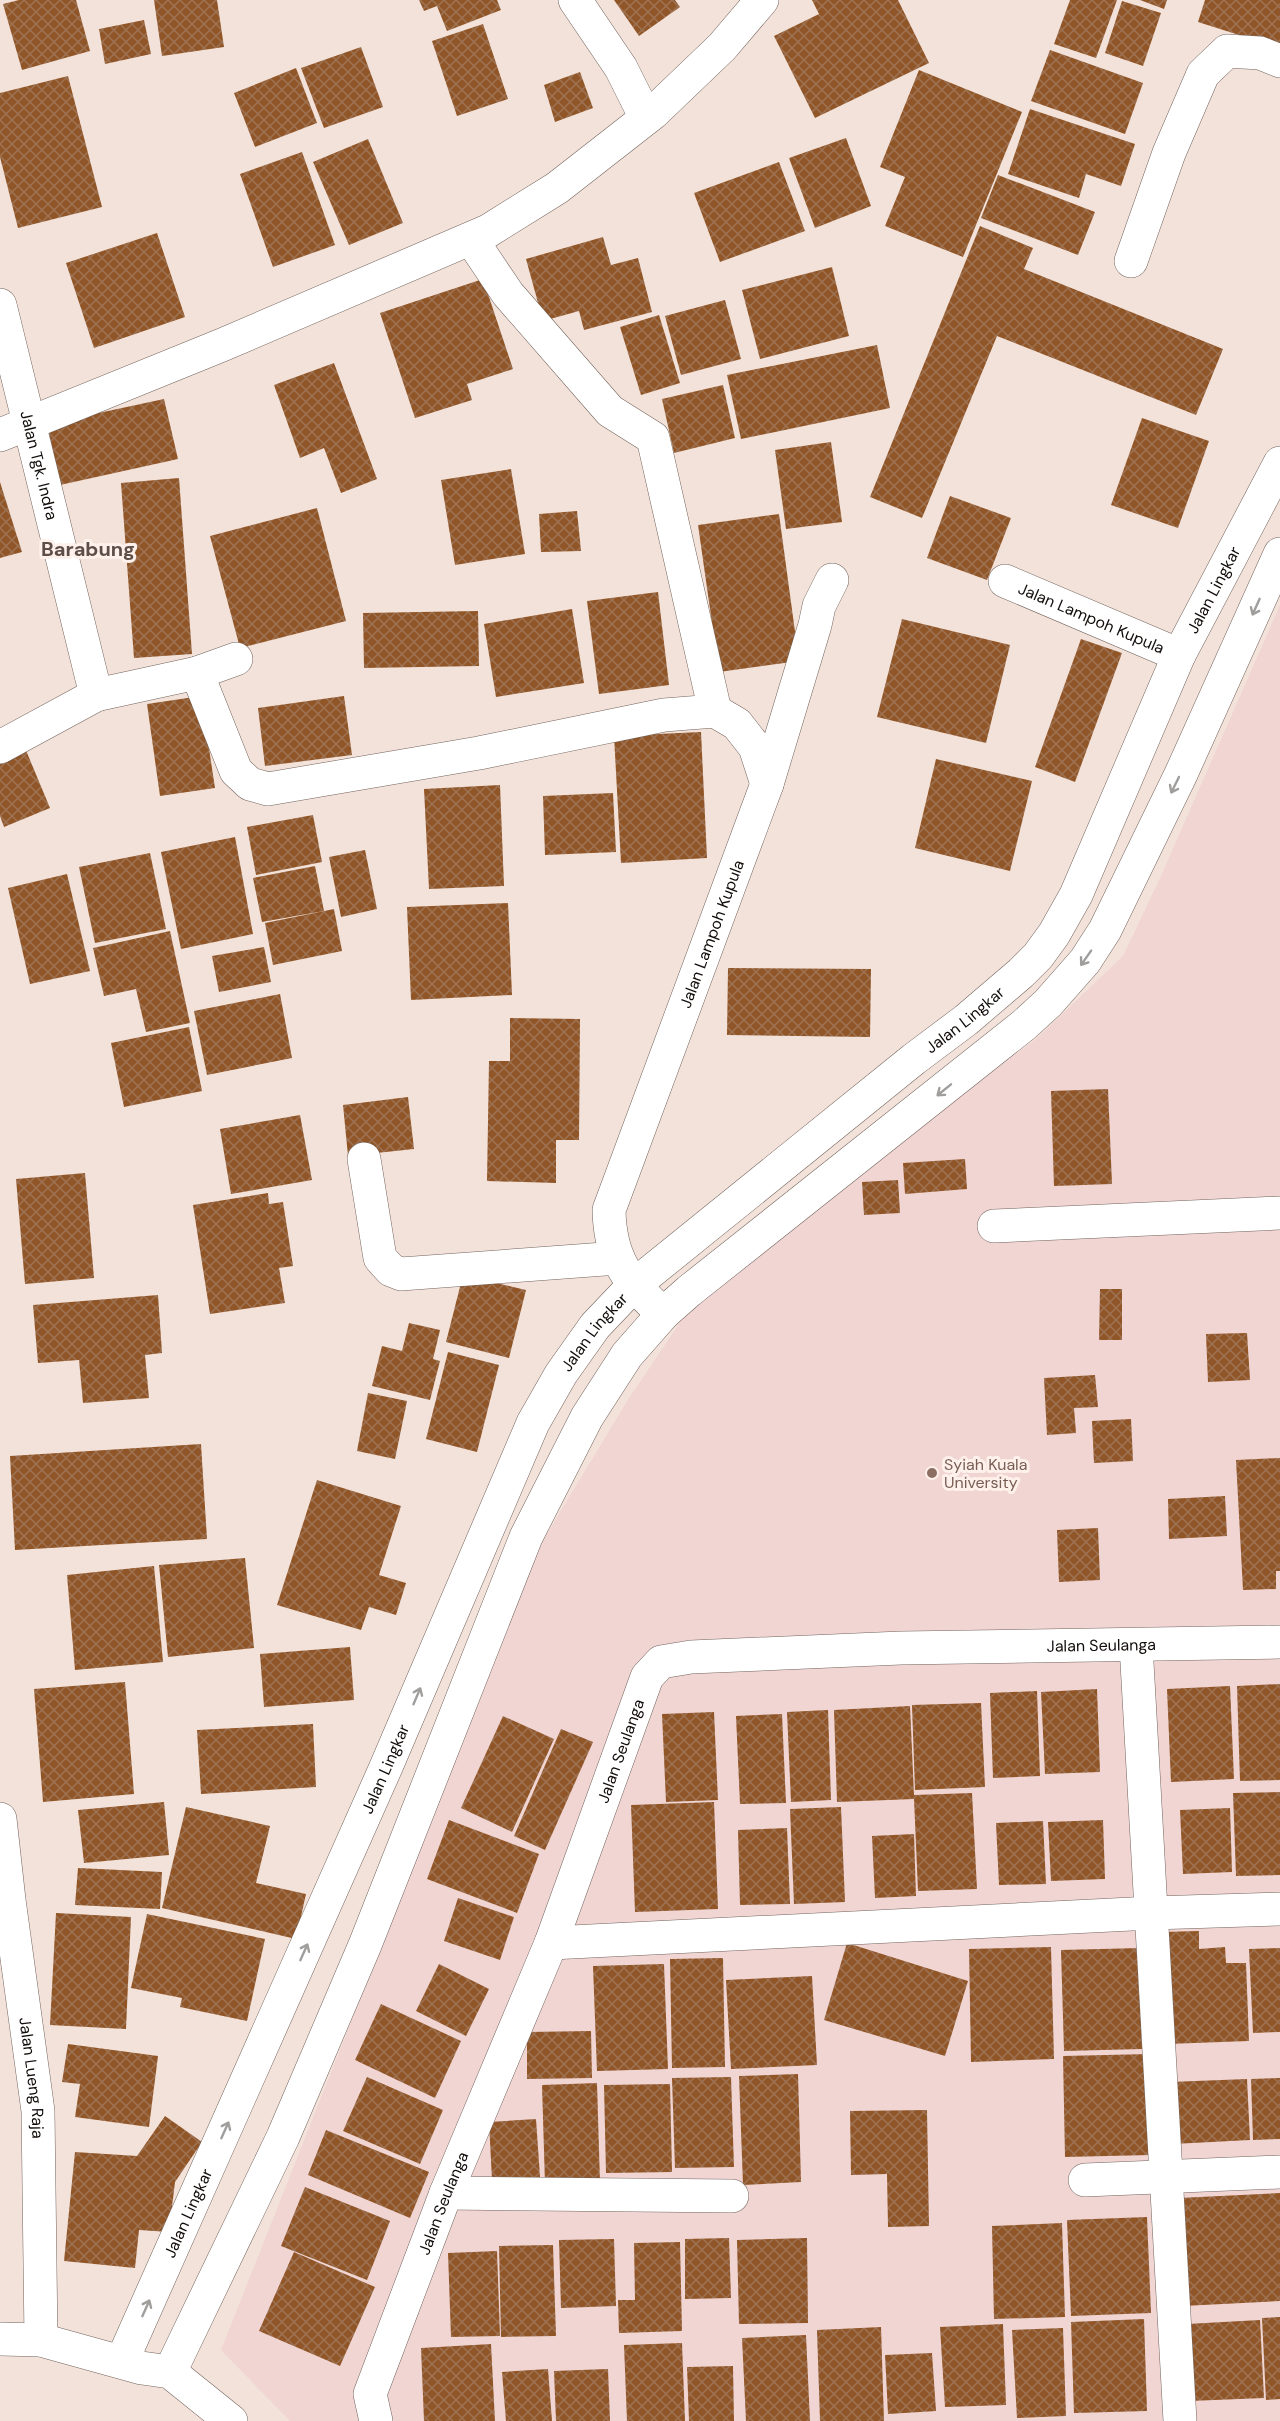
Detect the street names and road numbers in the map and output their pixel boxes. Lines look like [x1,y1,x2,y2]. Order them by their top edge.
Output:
street label: Jalan Tgk. Indra [16,408,63,522]
street label: Jalan Lingkar [1182,543,1245,637]
street label: Jalan Lampoh Kupula [1015,577,1168,658]
street label: Jalan Lampoh Kupula [674,857,749,1011]
street label: Jalan Lingkar [921,981,1009,1058]
street label: Jalan Lingkar [556,1288,632,1375]
street label: Jalan Seulanga [1047,1633,1156,1656]
street label: Jalan Seulanga [592,1696,649,1806]
street label: Jalan Lingkar [356,1721,414,1817]
street label: Jalan Lueng Raja [15,2016,49,2139]
street label: Jalan Seulanga [413,2148,473,2258]
street label: Jalan Lingkar [159,2165,217,2261]

